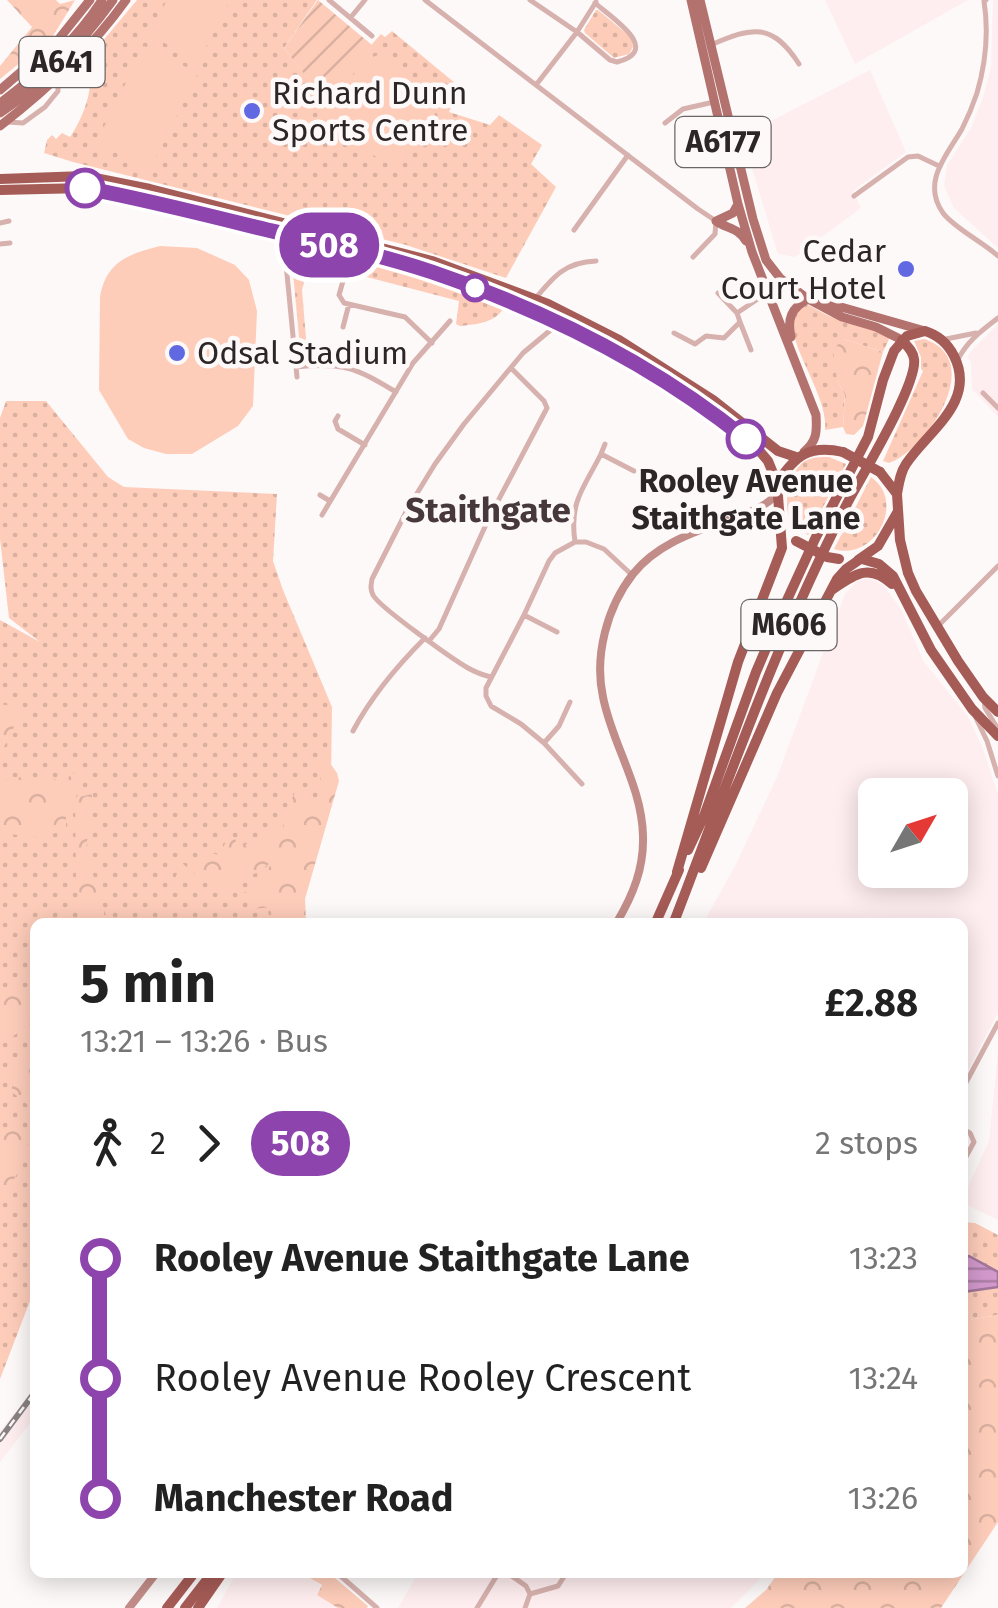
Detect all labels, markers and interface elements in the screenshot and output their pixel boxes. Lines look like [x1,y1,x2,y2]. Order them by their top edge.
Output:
road number: A641 [20,37,104,87]
place label: Richard Dunn Sports Centre [272,74,468,149]
marker: Richard Dunn Sports Centre [241,100,263,122]
road number: A6177 [676,117,770,167]
unlabelled marker [66,169,104,207]
line badge: 508 [272,212,386,278]
text: 508 [299,224,359,266]
place label: Cedar Court Hotel [721,232,887,307]
marker: Cedar Court Hotel [895,258,917,280]
unlabelled marker [462,275,488,301]
place label: Odsal Stadium [197,334,408,372]
marker: Odsal Stadium [166,342,188,364]
marker: Rooley Avenue Staithgate Lane [727,420,765,458]
place label: Rooley Avenue Staithgate Lane [632,462,860,537]
district label: Staithgate [405,489,571,531]
road number: M606 [742,600,836,650]
north arrow [858,778,968,888]
map controls [858,778,968,888]
text: 5 min [80,951,216,1017]
text: £2.88 [825,980,918,1026]
text: 13:21 – 13:26 · Bus [80,1022,328,1060]
icon: walk [80,1116,135,1171]
icon: forward [181,1116,236,1171]
text: 508 [271,1122,330,1164]
text: 2 [150,1124,166,1162]
text: 2 stops [815,1124,918,1162]
text: Rooley Avenue Staithgate Lane [154,1235,690,1281]
text: 13:23 [849,1239,918,1277]
text: Rooley Avenue Rooley Crescent [154,1355,691,1401]
text: 13:24 [848,1359,918,1397]
text: Manchester Road [154,1475,454,1521]
text: 13:26 [848,1479,918,1517]

